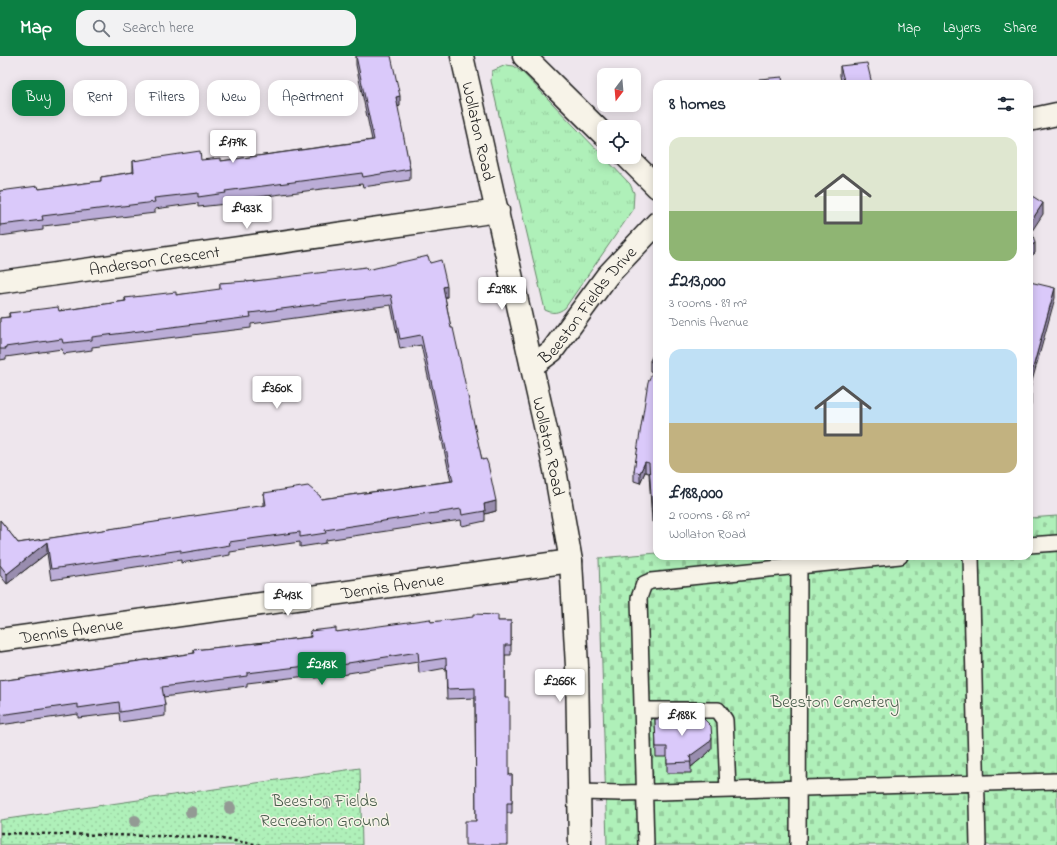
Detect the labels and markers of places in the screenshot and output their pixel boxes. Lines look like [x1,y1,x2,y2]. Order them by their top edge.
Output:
pin: £179K [205,130,261,164]
pin: £433K [219,196,275,230]
pin: £298K [474,277,530,311]
pin: £360K [249,376,305,410]
pin: £413K [260,583,316,617]
pin: £213K [294,652,350,686]
pin: £266K [532,669,588,703]
pin: £188K [654,703,710,737]

